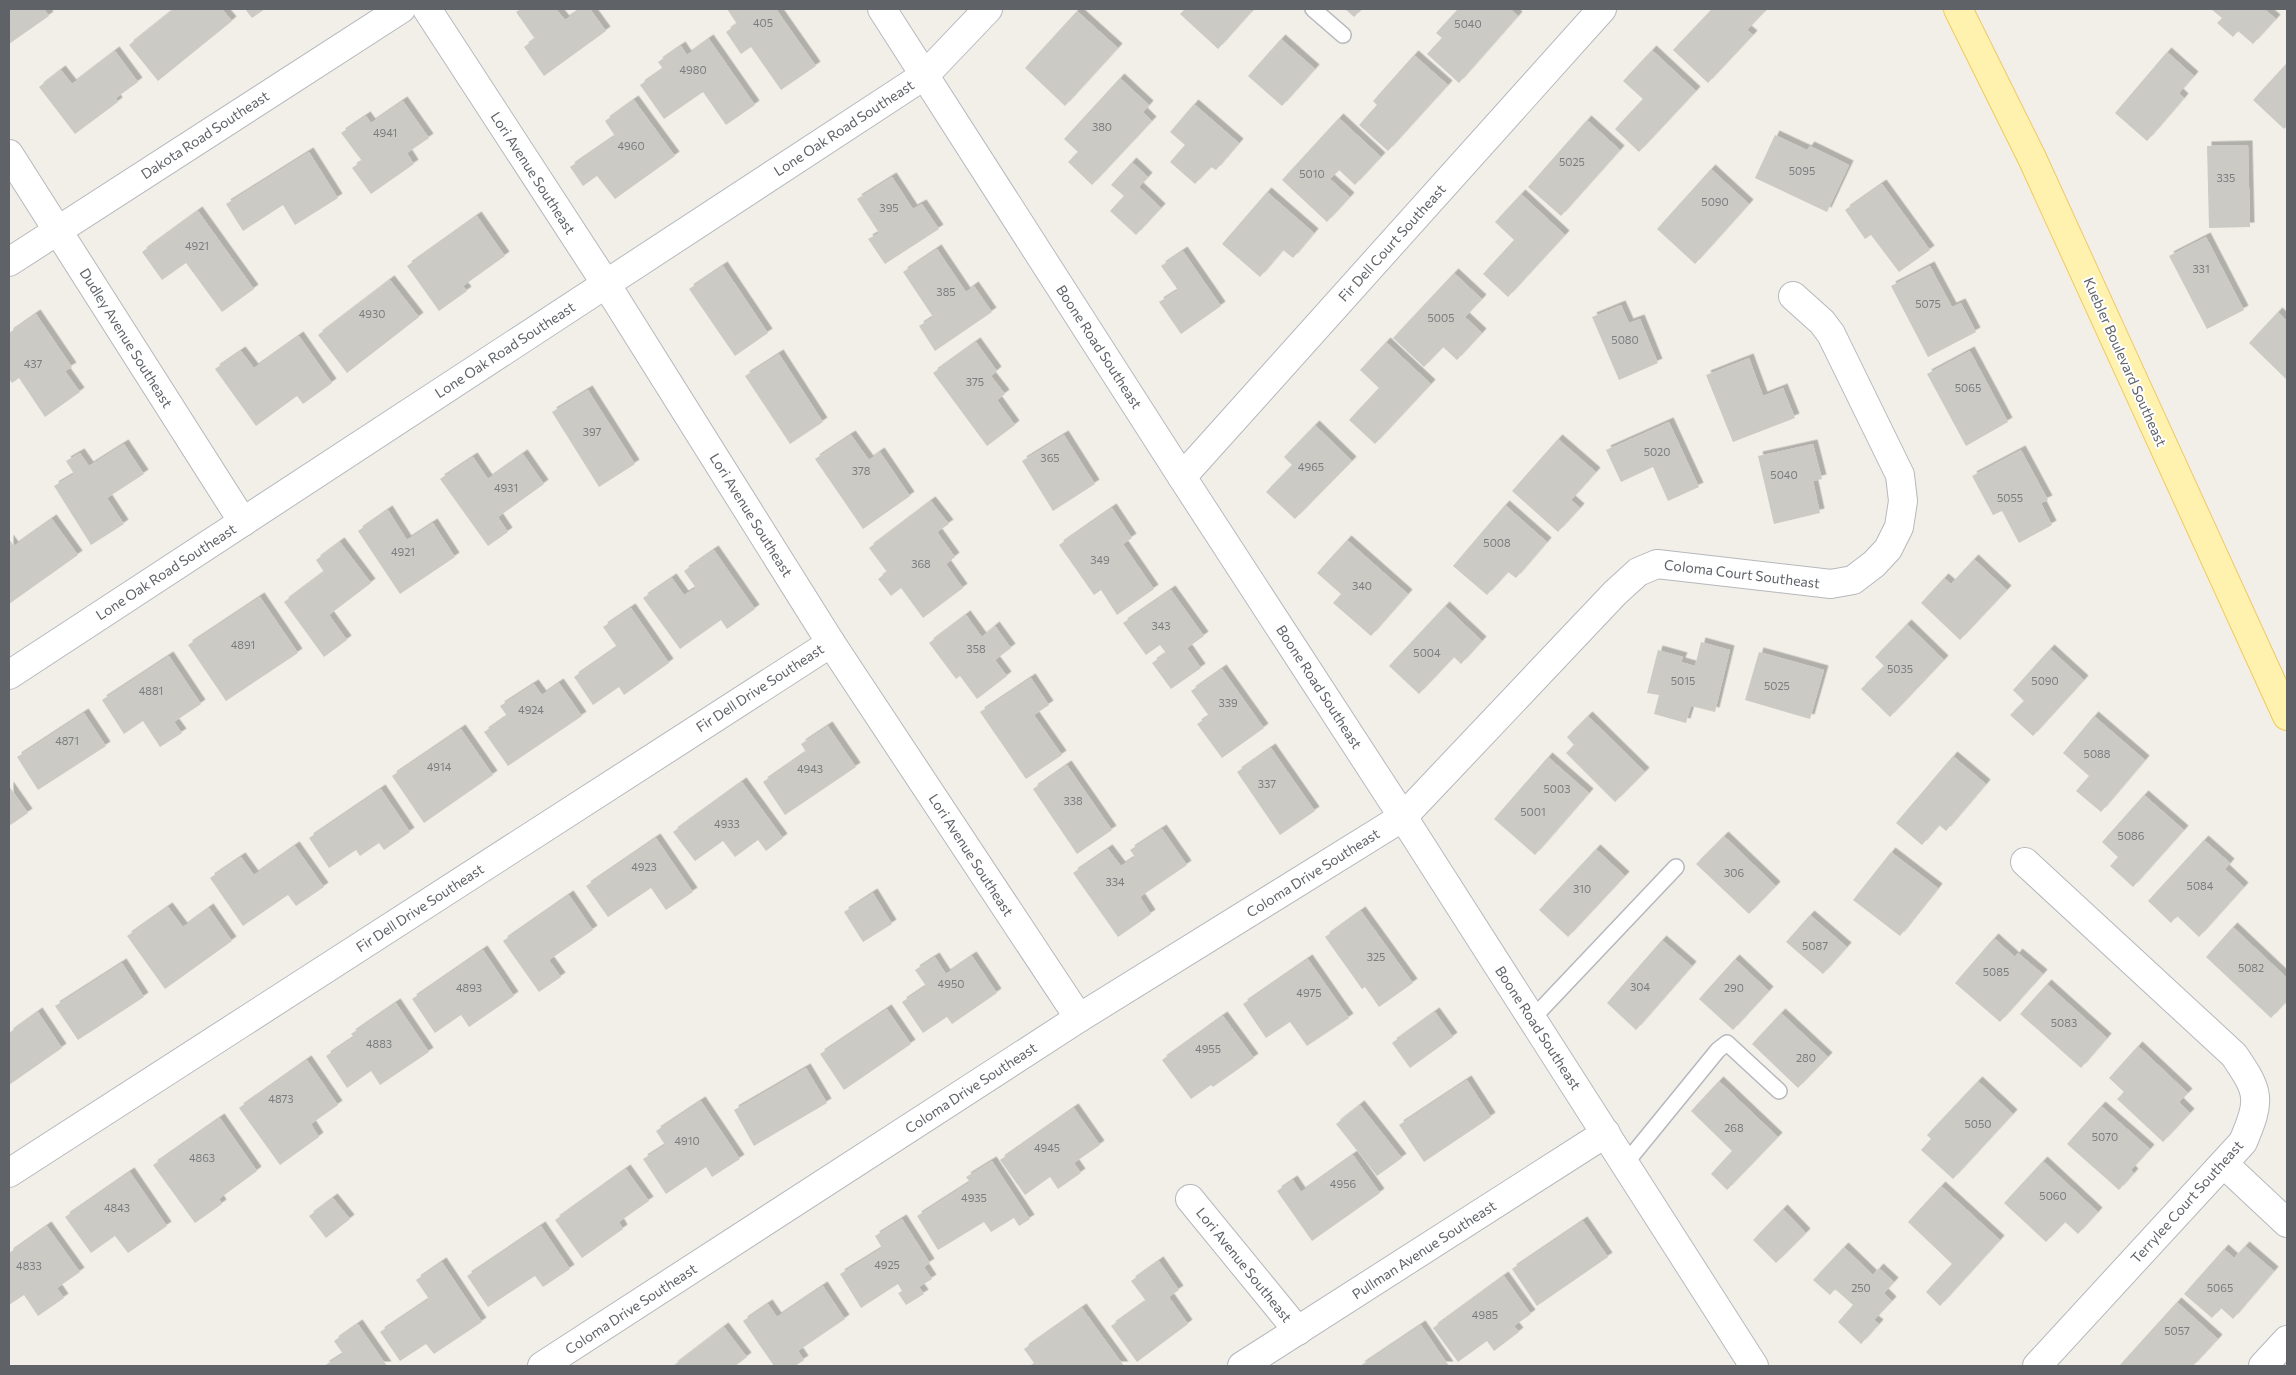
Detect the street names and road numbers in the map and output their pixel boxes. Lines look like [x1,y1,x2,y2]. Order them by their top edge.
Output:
street label: Lone Oak Road Southeast [770,76,917,179]
street label: Dakota Road Southeast [138,87,272,182]
street label: Lori Avenue Southeast [487,108,580,237]
street label: Fir Dell Court Southeast [1334,180,1449,305]
street label: Dudley Avenue Southeast [77,265,176,411]
street label: Kuebler Boulevard Southeast [2080,275,2171,449]
street label: Boone Road Southeast [1053,282,1146,412]
street label: Lone Oak Road Southeast [431,298,578,401]
street label: Lori Avenue Southeast [706,450,797,580]
street label: Lone Oak Road Southeast [92,520,239,623]
street label: Coloma Court Southeast [1663,556,1821,592]
street label: Boone Road Southeast [1273,622,1366,752]
street label: Fir Dell Drive Southeast [693,640,827,735]
street label: Lori Avenue Southeast [925,790,1018,919]
street label: Coloma Drive Southeast [1243,825,1383,920]
street label: Fir Dell Drive Southeast [353,860,487,955]
street label: Boone Road Southeast [1492,963,1585,1093]
street label: Coloma Drive Southeast [902,1039,1040,1137]
street label: Terrylee Court Southeast [2127,1137,2246,1267]
street label: Pullman Avenue Southeast [1349,1196,1499,1303]
street label: Lori Avenue Southeast [1193,1204,1296,1326]
street label: Coloma Drive Southeast [562,1260,700,1358]

